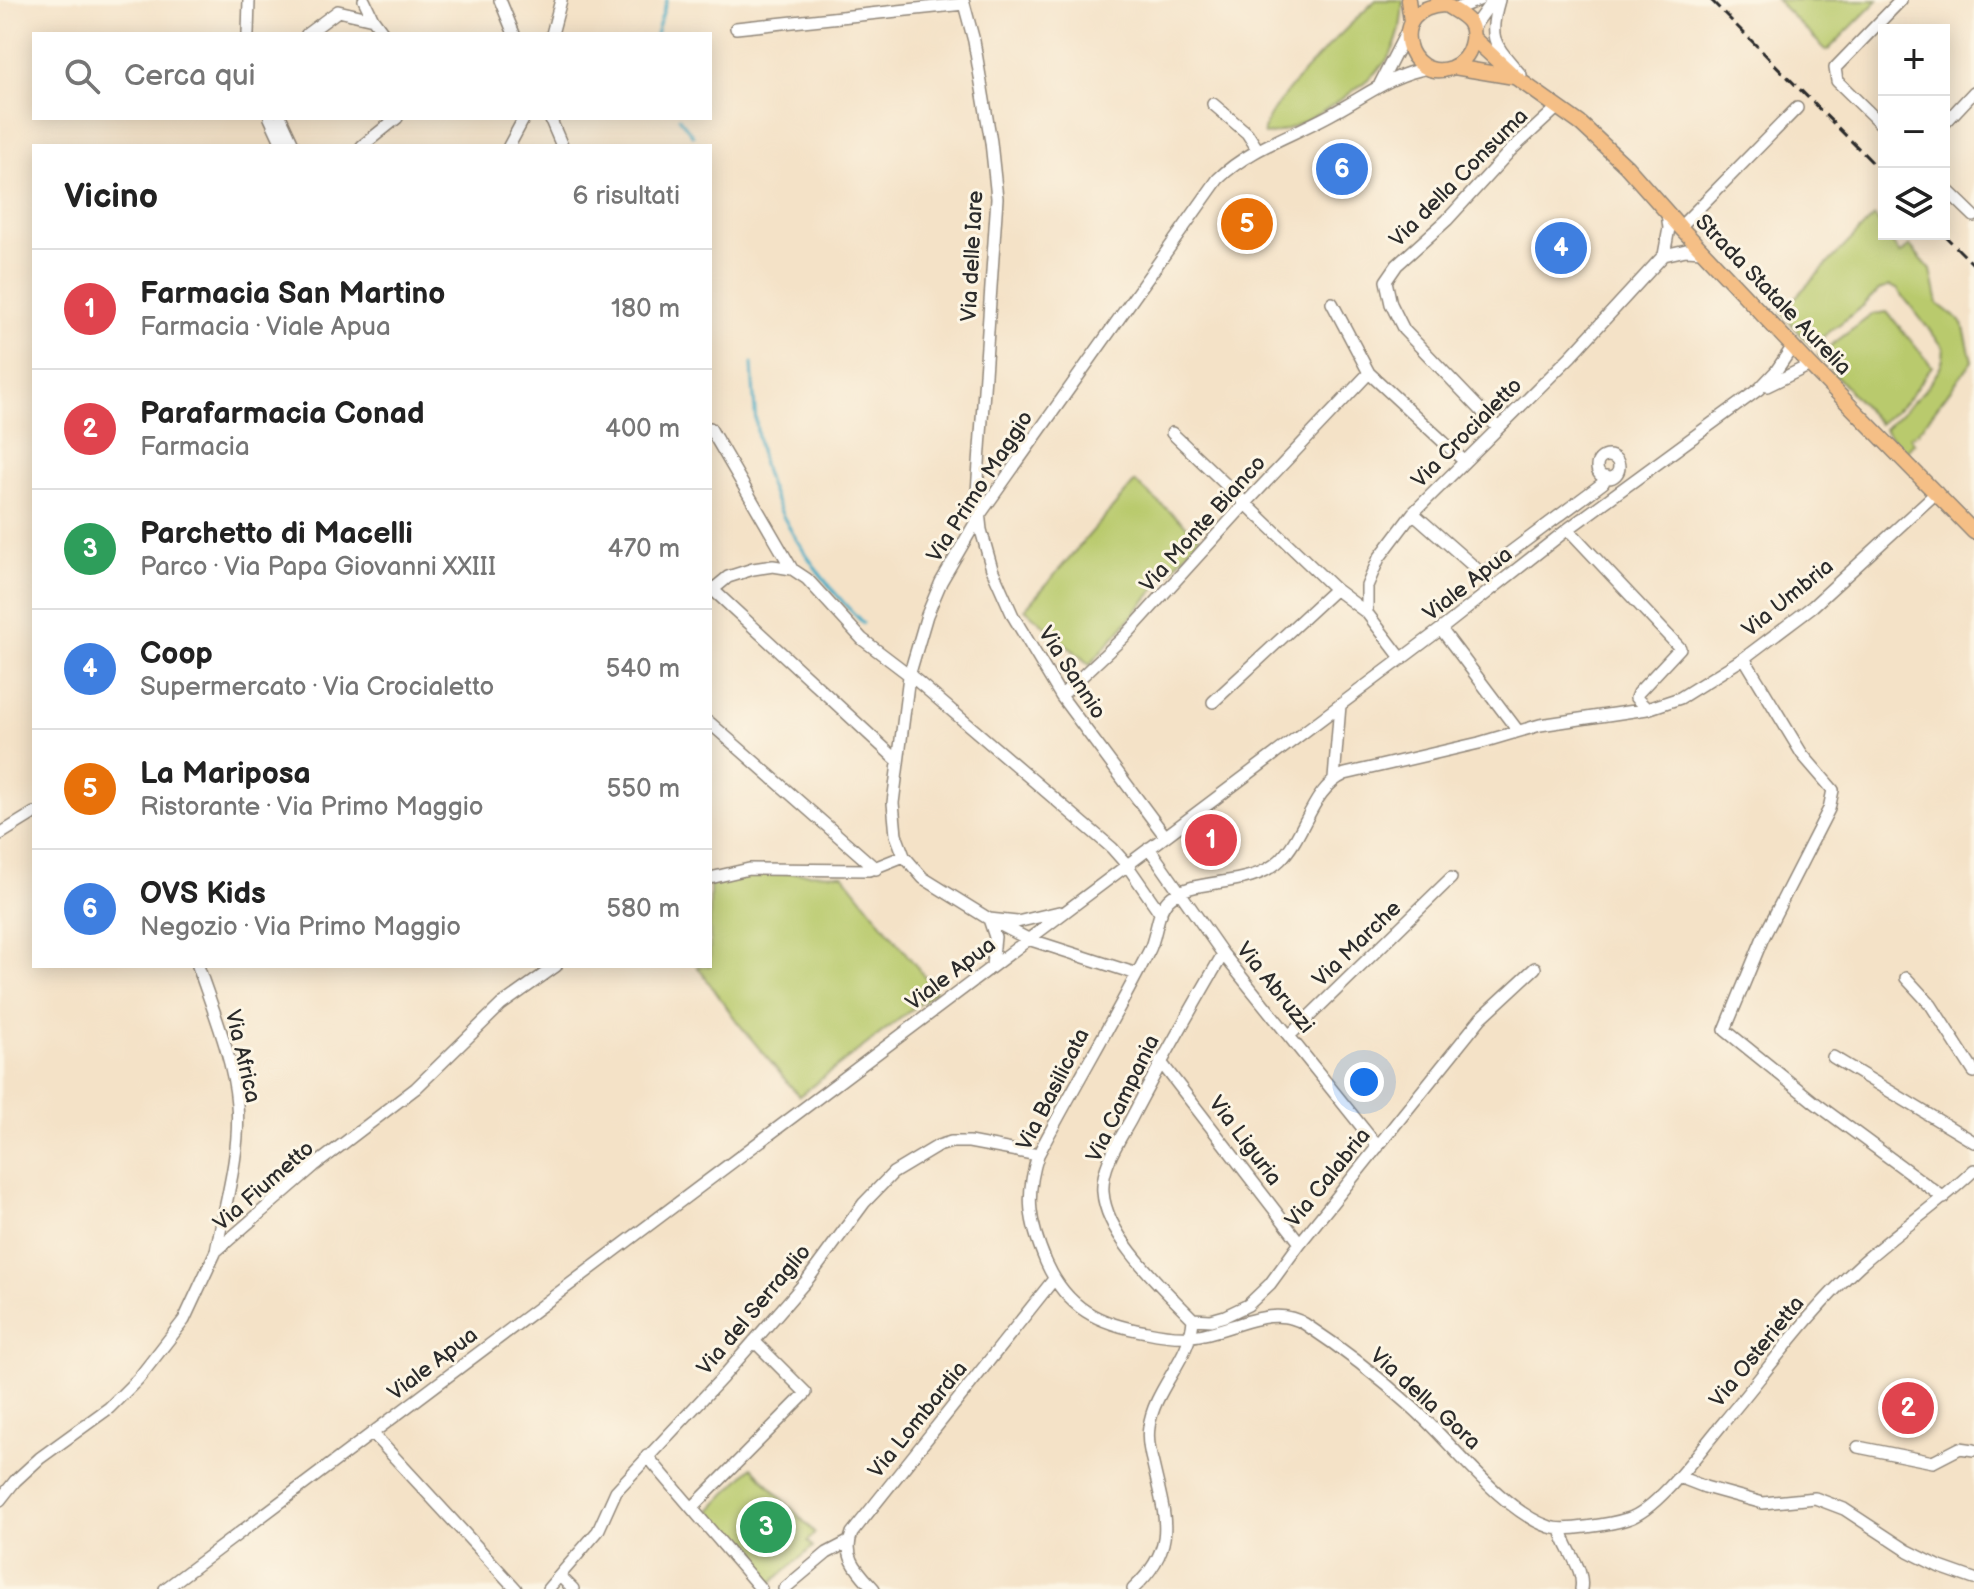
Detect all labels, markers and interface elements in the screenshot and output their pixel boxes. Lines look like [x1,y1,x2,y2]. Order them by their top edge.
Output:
map controls [1878,24,1950,240]
button: + [1878,24,1950,96]
search box [32,32,712,120]
icon: search [60,54,104,98]
text: Cerca qui [124,58,256,94]
button: − [1878,96,1950,168]
street label: Via della Consuma [1384,103,1534,253]
pin: 6 [1316,139,1368,199]
button: layers [1878,168,1950,240]
text: Vicino [64,176,158,217]
text: 6 risultati [572,181,680,212]
street label: Via delle Iare [956,190,989,322]
pin: 5 [1221,194,1273,254]
street label: Strada Statale Aurelia [1689,209,1857,381]
pin: 4 [1535,218,1587,278]
text: Farmacia San Martino [140,276,445,312]
text: 1 [85,294,95,325]
text: 180 m [611,294,680,325]
text: Farmacia · Viale Apua [140,312,391,343]
street label: Via Crocialetto [1406,372,1528,494]
text: Parafarmacia Conad [140,396,424,432]
street label: Via Primo Maggio [921,406,1039,568]
text: 2 [82,414,98,445]
text: 400 m [605,414,680,445]
text: Farmacia [140,432,250,463]
street label: Via Monte Bianco [1134,450,1272,598]
text: Parchetto di Macelli [140,516,413,552]
text: 3 [82,534,98,565]
text: 470 m [608,534,680,565]
street label: Viale Apua [1418,541,1518,627]
text: Parco · Via Papa Giovanni XXIII [140,552,496,583]
street label: Via Umbria [1737,553,1839,643]
street label: Via Sannio [1032,621,1112,724]
text: Coop [140,636,213,672]
text: 4 [82,654,98,685]
text: 540 m [605,654,680,685]
text: Supermercato · Via Crocialetto [140,672,494,703]
text: La Mariposa [140,756,311,792]
text: 5 [82,774,98,805]
text: 550 m [606,774,680,805]
text: Ristorante · Via Primo Maggio [140,792,484,823]
pin: 1 [1185,810,1237,870]
text: OVS Kids [140,876,266,912]
text: 6 [82,894,98,925]
text: 580 m [606,894,680,925]
street label: Via Marche [1307,895,1407,993]
text: Negozio · Via Primo Maggio [140,912,461,943]
street label: Viale Apua [901,932,1001,1017]
street label: Via Abruzzi [1230,937,1320,1039]
street label: Via Africa [219,1007,266,1105]
street label: Via Basilicata [1011,1024,1096,1155]
street label: Via Campania [1081,1030,1166,1167]
your location [1344,1062,1384,1102]
street label: Via Liguria [1202,1091,1287,1191]
street label: Via Calabria [1280,1123,1377,1233]
street label: Via Fiumetto [208,1135,320,1237]
street label: Via del Serraglio [692,1239,817,1381]
street label: Via Osterietta [1704,1291,1810,1413]
street label: Viale Apua [383,1322,483,1407]
street label: Via della Gora [1364,1342,1486,1456]
street label: Via Lombardia [863,1356,974,1484]
pin: 2 [1882,1378,1934,1438]
pin: 3 [740,1497,792,1557]

